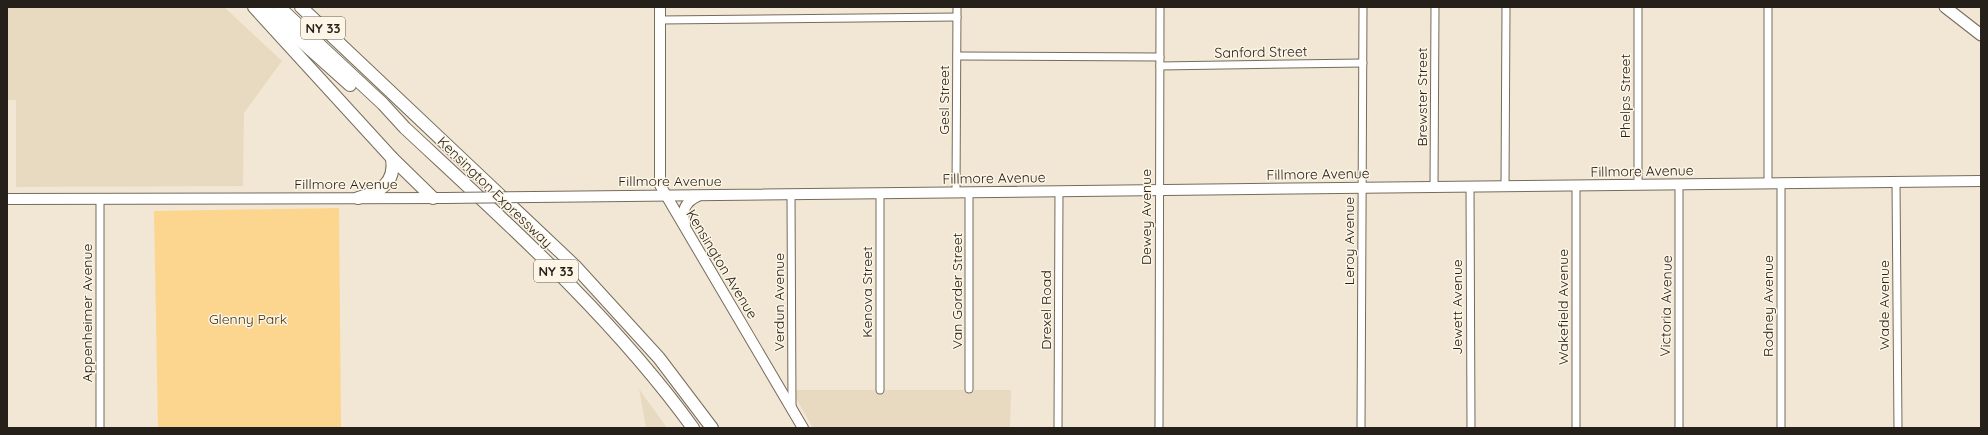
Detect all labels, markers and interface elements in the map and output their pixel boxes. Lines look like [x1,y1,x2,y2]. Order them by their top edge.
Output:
road number: NY 33 [301,17,345,39]
street label: Sanford Street [1214,42,1308,62]
street label: Brewster Street [1413,47,1431,147]
street label: Phelps Street [1616,53,1634,138]
street label: Gesl Street [935,65,953,135]
street label: Kensington Expressway [434,132,556,252]
street label: Fillmore Avenue [1590,161,1694,181]
street label: Fillmore Avenue [1266,164,1370,184]
street label: Fillmore Avenue [942,168,1046,188]
street label: Dewey Avenue [1137,169,1155,265]
street label: Fillmore Avenue [618,172,722,190]
street label: Fillmore Avenue [294,175,398,193]
street label: Leroy Avenue [1340,197,1358,285]
street label: Kensington Avenue [682,206,762,322]
street label: Van Gorder Street [948,232,966,349]
street label: Appenheimer Avenue [78,244,96,382]
street label: Kenova Street [858,246,876,338]
street label: Wakefield Avenue [1554,249,1572,365]
street label: Verdun Avenue [770,253,788,351]
street label: Victoria Avenue [1656,255,1676,357]
street label: Rodney Avenue [1759,255,1777,357]
street label: Jewett Avenue [1448,259,1466,355]
road number: NY 33 [534,260,578,282]
street label: Wade Avenue [1875,260,1893,350]
street label: Drexel Road [1037,270,1055,350]
park label: Glenny Park [209,310,287,328]

